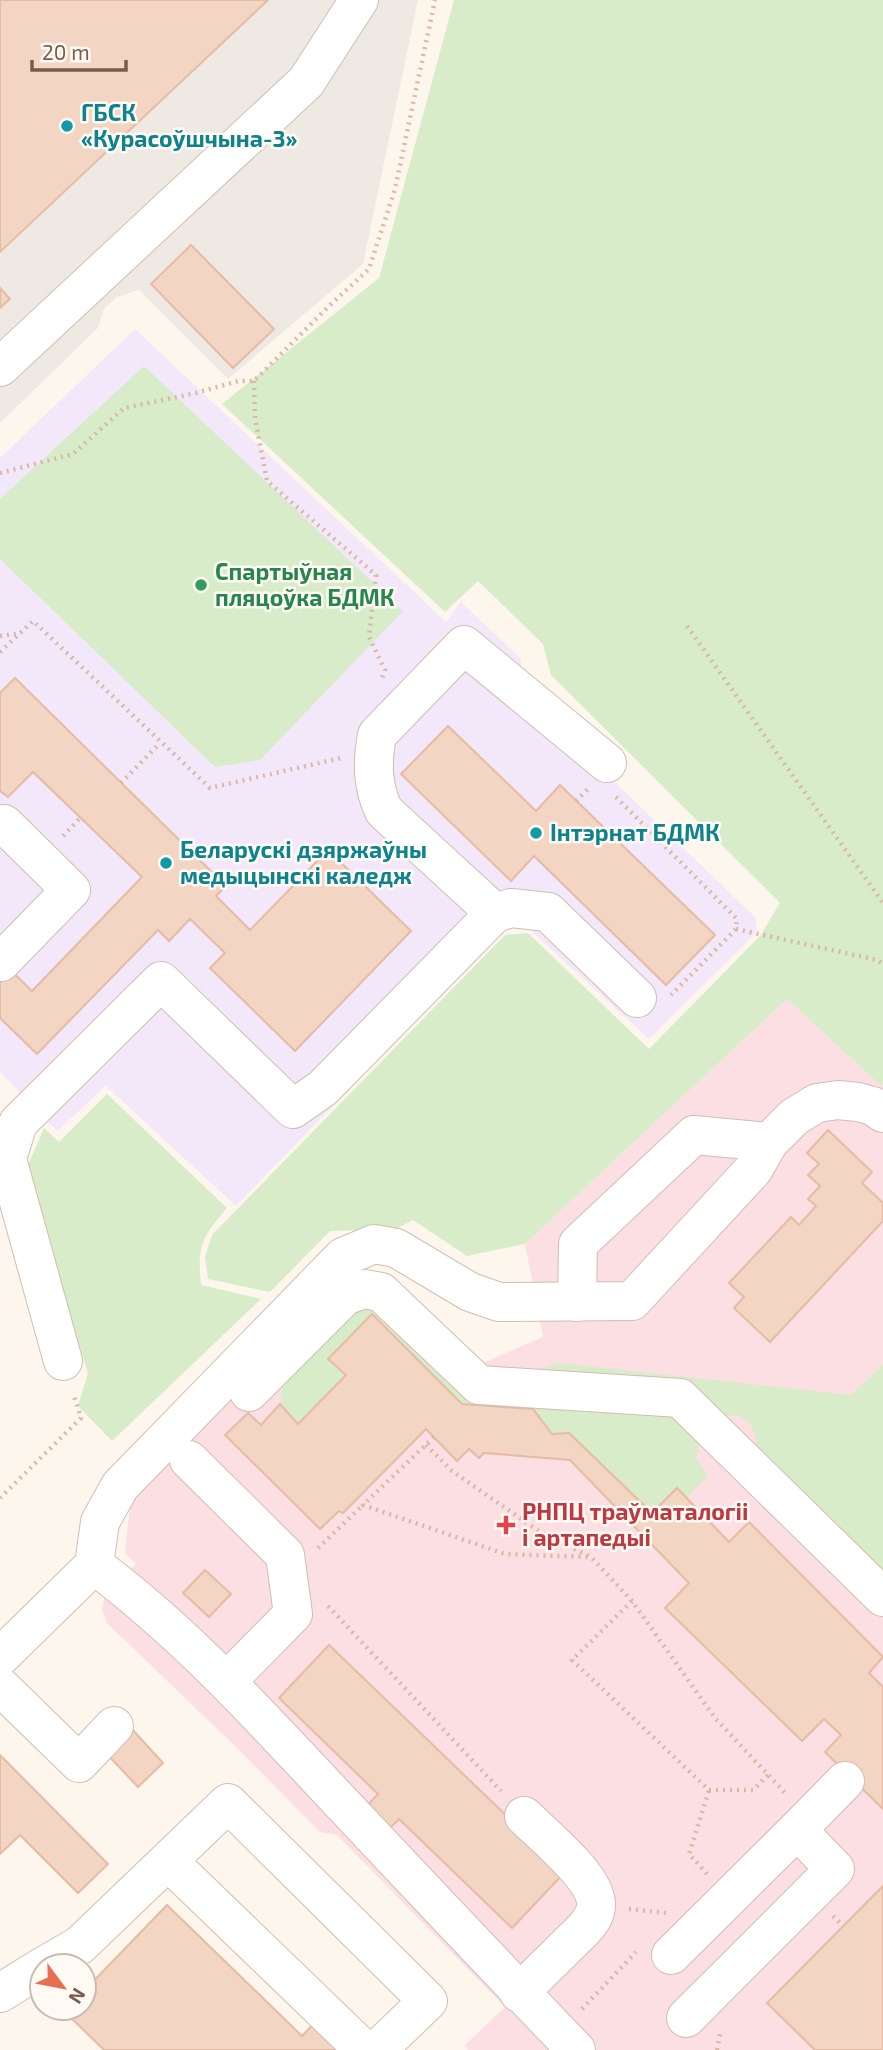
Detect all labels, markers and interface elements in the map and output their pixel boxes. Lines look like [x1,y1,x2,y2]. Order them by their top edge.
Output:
scale bar [32,28,126,72]
text: 20 m [42,39,90,64]
place label: ГБСК «Курасоўшчына-3» [81,98,297,152]
marker: ГБСК «Курасоўшчына-3» [59,118,75,134]
place label: Спартыўная пляцоўка БДМК [215,557,395,611]
marker: Спартыўная пляцоўка БДМК [193,577,209,593]
place label: Інтэрнат БДМК [550,818,720,846]
marker: Інтэрнат БДМК [528,825,544,841]
place label: Беларускі дзяржаўны медыцынскі каледж [180,835,427,889]
marker: Беларускі дзяржаўны медыцынскі каледж [158,855,174,871]
place label: РНПЦ траўматалогіі і артапедыі [522,1497,748,1551]
marker: РНПЦ траўматалогіі і артапедыі [496,1515,516,1535]
north arrow [28,1952,98,2022]
text: N [64,1984,91,2008]

